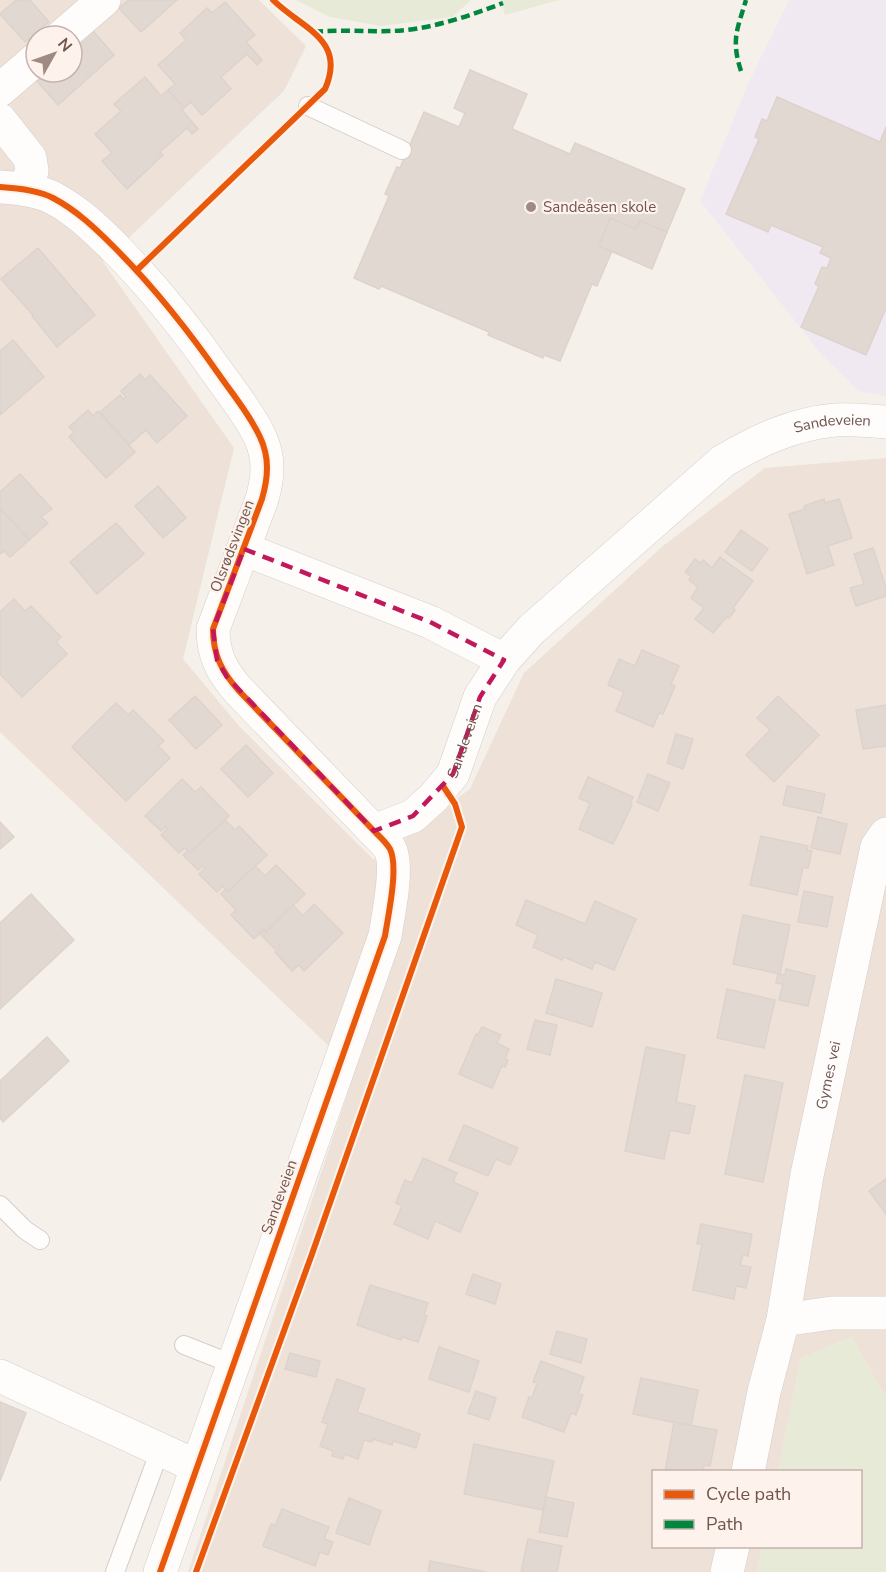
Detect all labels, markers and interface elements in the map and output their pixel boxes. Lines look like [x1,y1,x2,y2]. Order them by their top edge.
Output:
north arrow [24,24,84,84]
text: N [52,33,77,57]
place label: Sandeåsen skole [543,197,656,217]
marker: Sandeåsen skole [524,200,538,214]
street label: Sandeveien [791,410,872,438]
street label: Olsrødsvingen [205,497,259,595]
street label: Sandeveien [442,701,487,781]
street label: Gymes vei [811,1039,845,1111]
street label: Sandeveien [256,1157,302,1237]
legend [652,1470,862,1548]
text: Cycle path [706,1482,791,1506]
text: Path [706,1512,743,1536]

